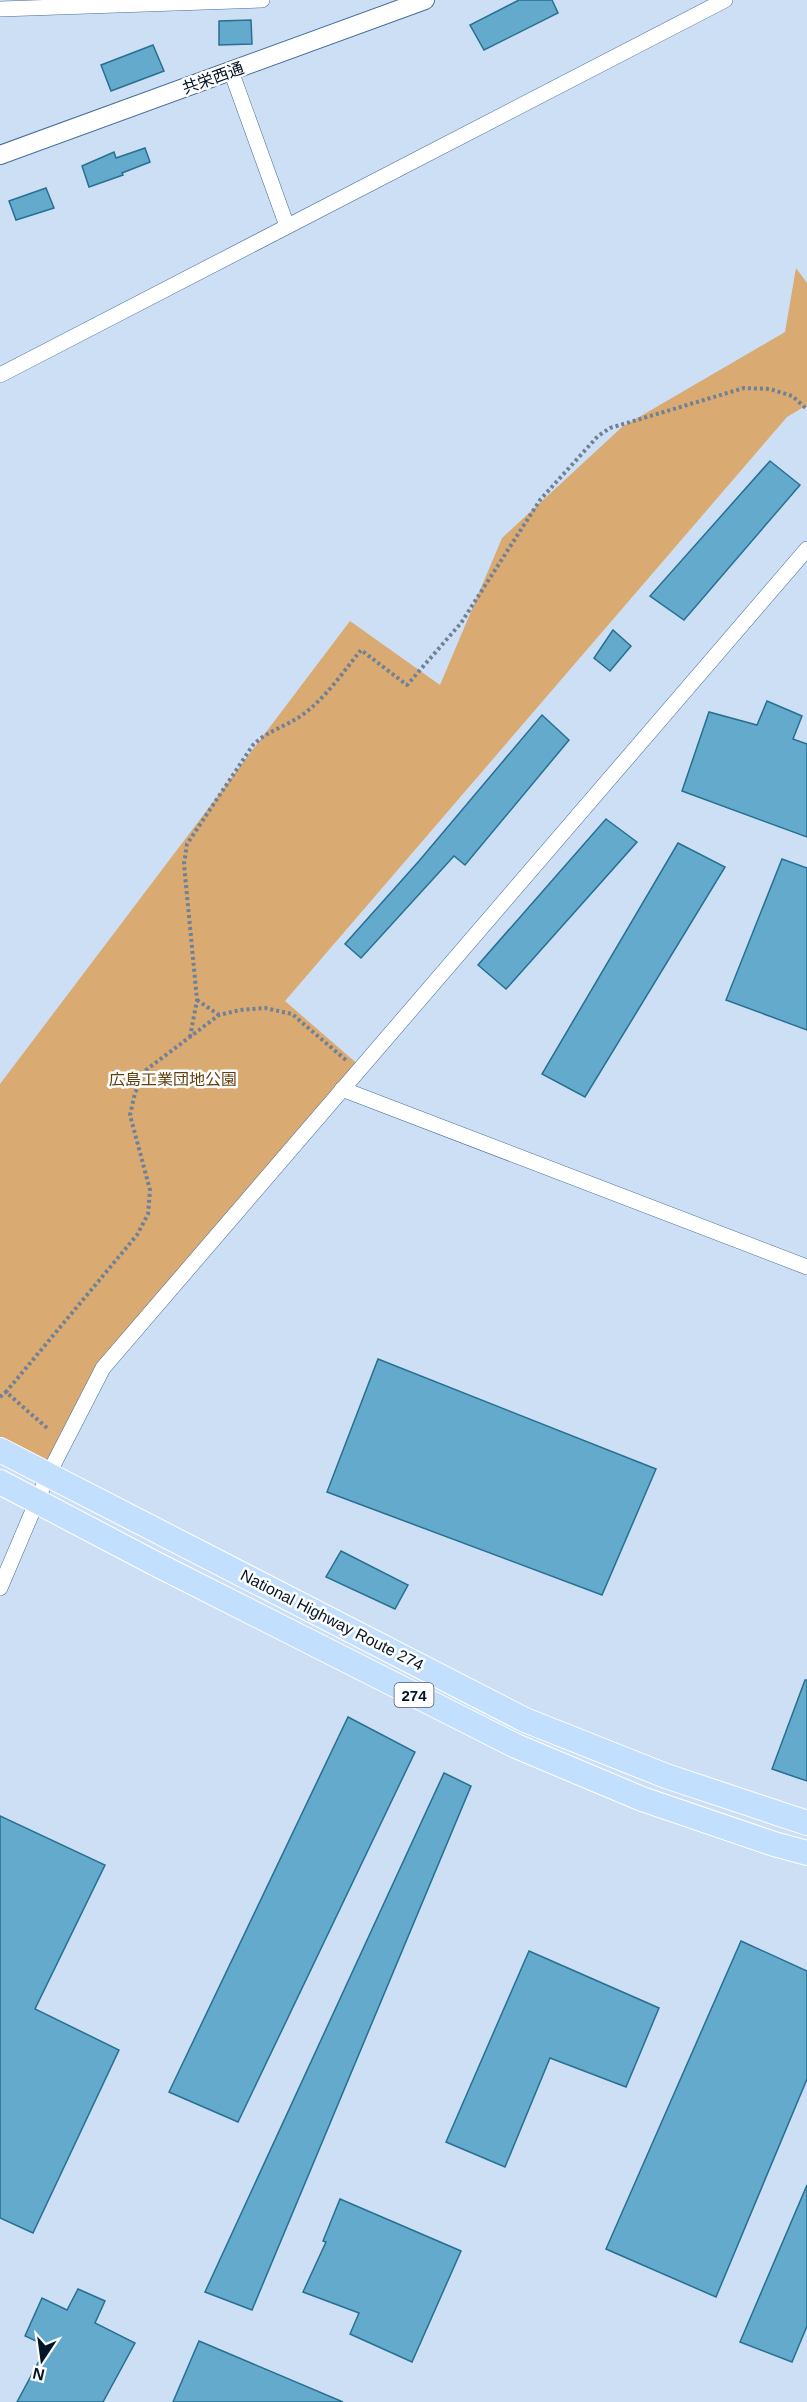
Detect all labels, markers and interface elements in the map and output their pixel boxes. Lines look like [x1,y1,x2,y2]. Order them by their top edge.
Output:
street label: 共栄西通 [180,59,246,97]
park label: 広島工業団地公園 [109,1071,237,1088]
street label: National Highway Route 274 [238,1566,426,1674]
road number: 274 [394,1683,434,1707]
north arrow [12,2330,72,2390]
text: N [31,2365,46,2384]

